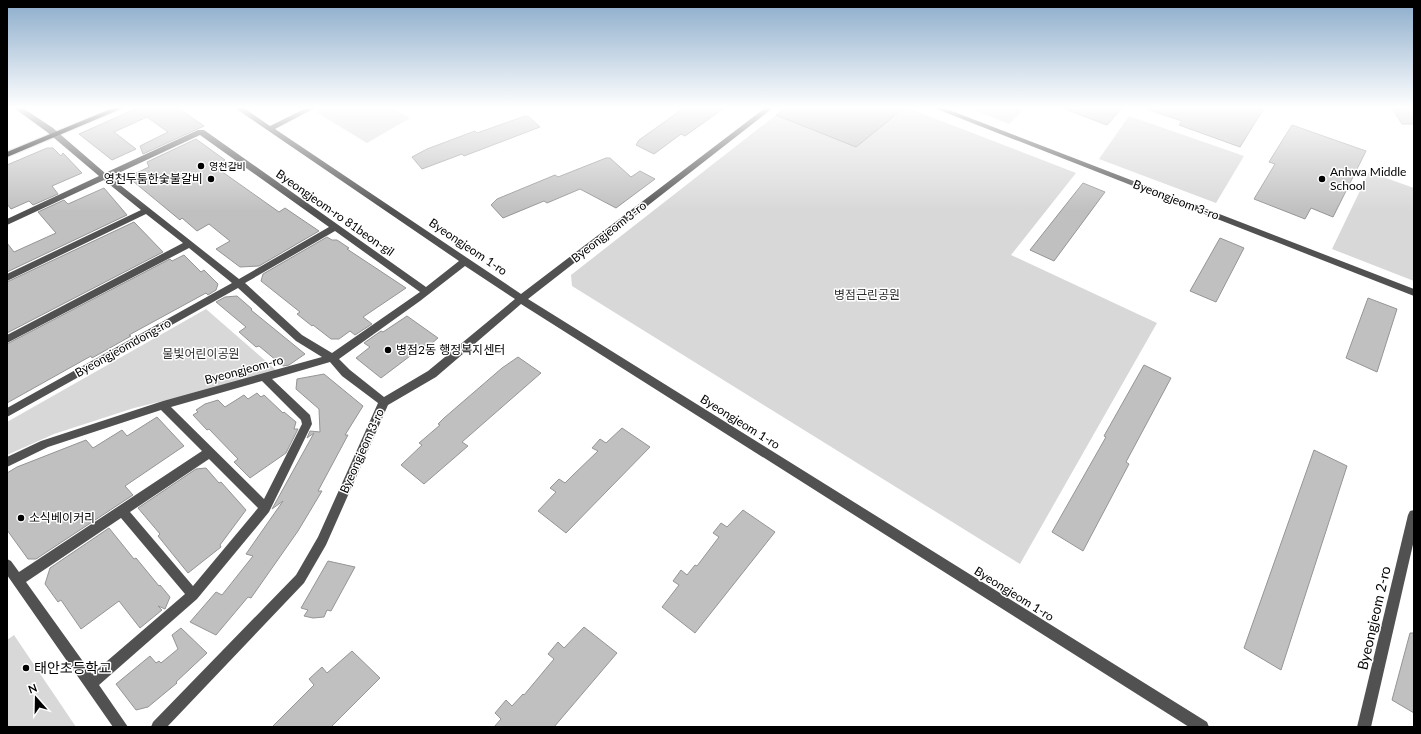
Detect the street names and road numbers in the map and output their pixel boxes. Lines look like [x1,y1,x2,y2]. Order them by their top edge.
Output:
street label: Byeongjeom-ro 81beon-gil [273,166,397,259]
street label: Byeongjeom 3-ro [1131,176,1222,223]
street label: Byeongjeom 3-ro [568,198,649,266]
street label: Byeongjeom 1-ro [426,215,510,278]
street label: Byeongjeomdong-ro [72,315,174,380]
street label: Byeongjeom-ro [203,352,285,387]
street label: Byeongjeom 1-ro [698,391,783,452]
street label: Byeongjeom 3-ro [336,406,387,495]
street label: Byeongjeom 1-ro [972,563,1057,624]
street label: Byeongjeom 2-ro [1353,564,1394,672]

